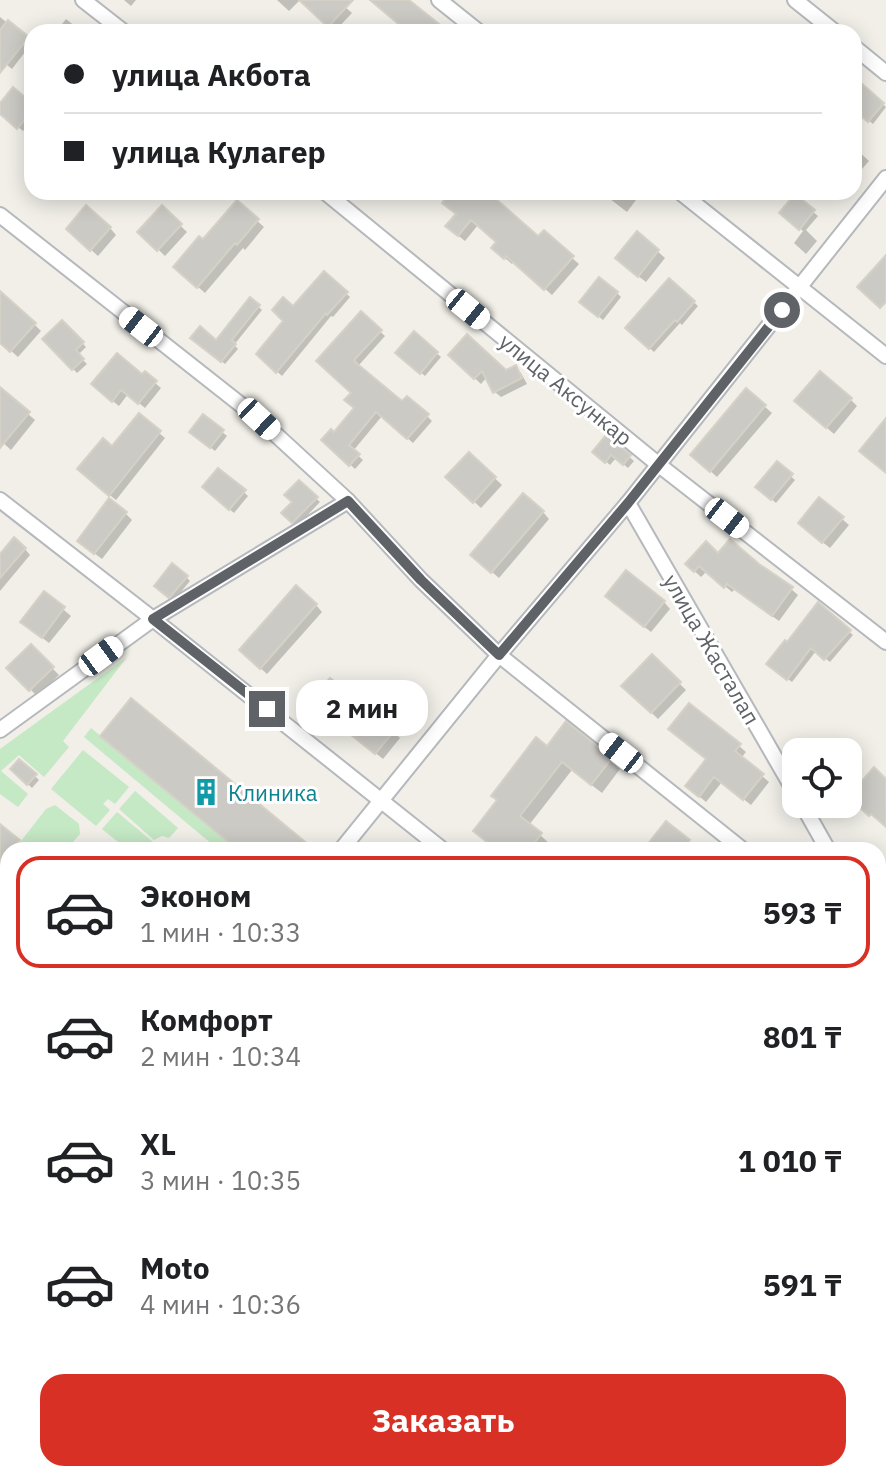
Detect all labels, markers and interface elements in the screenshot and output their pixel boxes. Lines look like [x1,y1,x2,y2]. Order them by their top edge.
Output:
text: улица Акбота [112,55,311,94]
text: улица Кулагер [112,132,326,171]
car [442,285,494,333]
route start [764,292,800,328]
car [115,303,167,351]
street label: улица Аксункар [493,326,639,452]
car [233,394,285,444]
car [701,494,753,542]
street label: улица Жасталап [657,568,767,730]
car [75,632,127,680]
callout: 2 мин [295,681,427,737]
route end [249,691,285,727]
text: 2 мин [326,691,398,725]
car [595,729,647,777]
map controls [782,738,862,818]
button: locate [782,738,862,818]
building icon: Клиника [191,777,221,807]
place label: Клиника [228,778,318,807]
icon: car [44,876,116,948]
text: Эконом [140,876,251,915]
text: 593 ₸ [763,893,842,932]
text: 1 мин · 10:33 [140,915,301,949]
icon: car [44,1000,116,1072]
text: Комфорт [140,1000,273,1039]
text: 801 ₸ [763,1017,842,1056]
text: 2 мин · 10:34 [140,1039,301,1073]
icon: car [44,1124,116,1196]
text: XL [140,1124,176,1163]
text: 1 010 ₸ [738,1141,842,1180]
text: 3 мин · 10:35 [140,1163,301,1197]
icon: car [44,1248,116,1320]
text: Moto [140,1248,210,1287]
text: 591 ₸ [763,1265,842,1304]
text: 4 мин · 10:36 [140,1287,301,1321]
button: Заказать [40,1374,846,1466]

